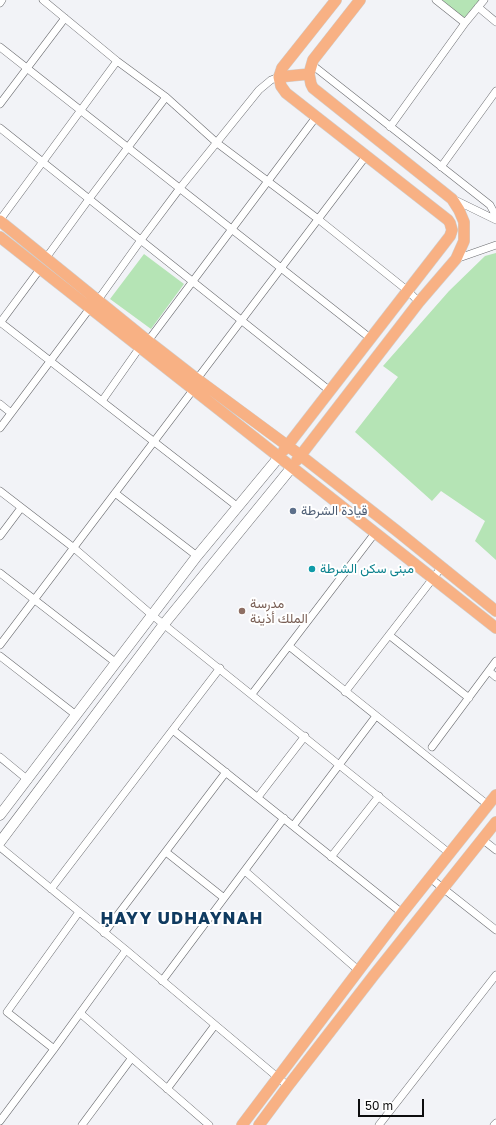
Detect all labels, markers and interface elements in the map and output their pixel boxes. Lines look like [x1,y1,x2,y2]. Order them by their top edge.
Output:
place label: قيادة الشرطة [301,503,368,519]
marker: قيادة الشرطة [288,506,298,516]
place label: مبنى سكن الشرطة [320,561,414,577]
marker: مبنى سكن الشرطة [307,564,317,574]
place label: مدرسة الملك أذينة [250,596,308,627]
marker: مدرسة الملك أذينة [237,606,247,616]
district label: ḨAYY UDHAYNAH [100,909,264,929]
scale bar [360,1091,426,1117]
text: 50 m [365,1098,393,1113]

